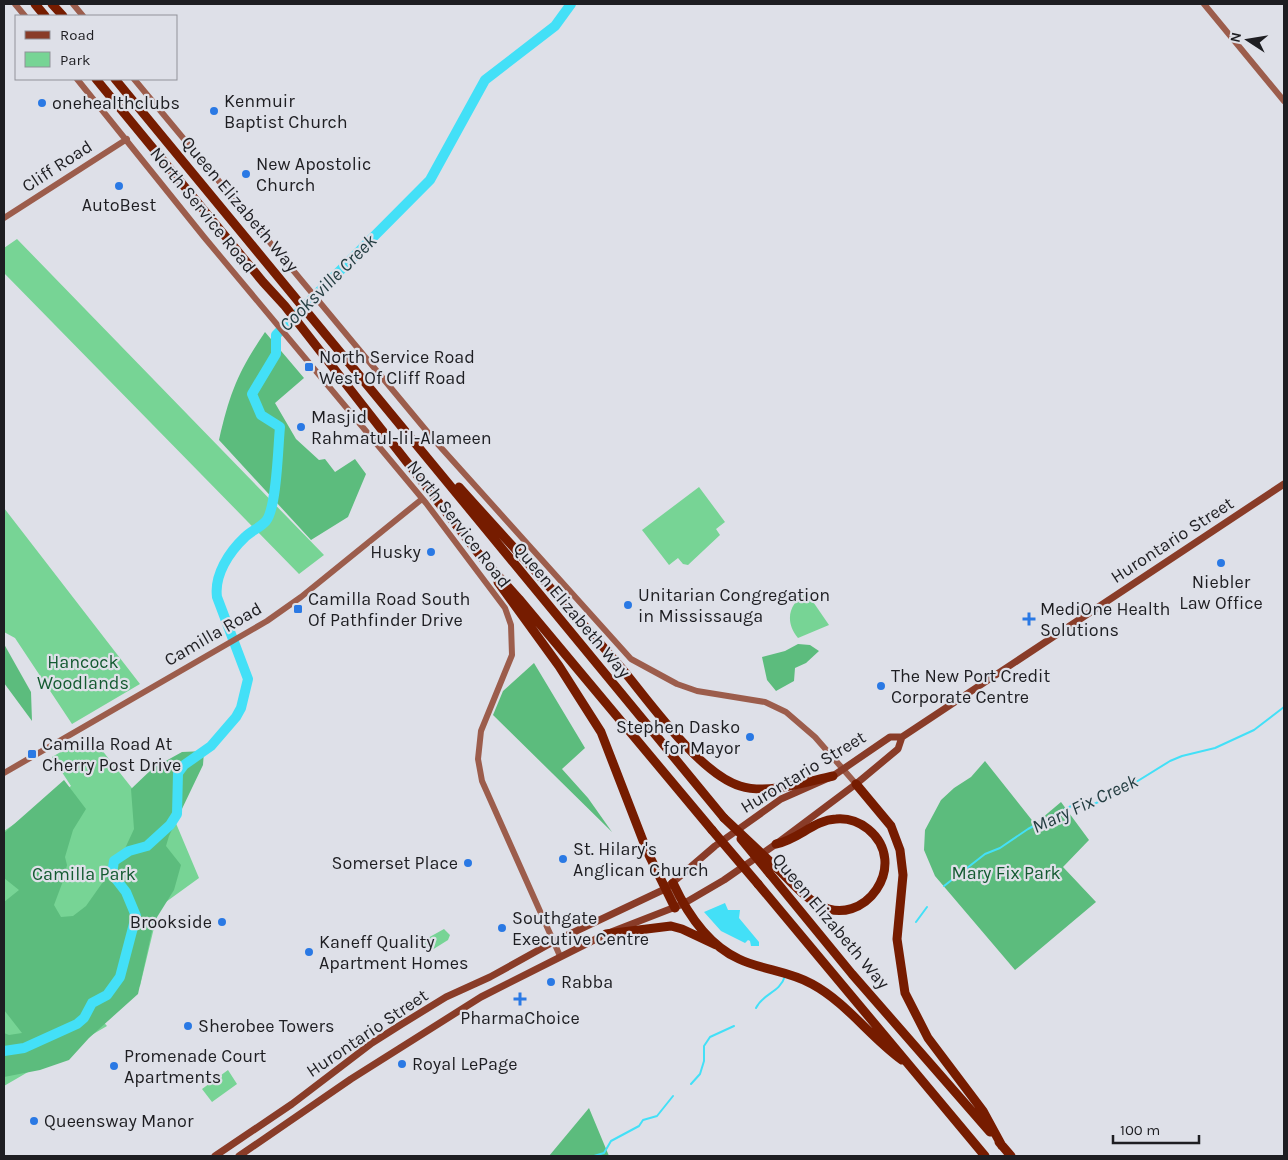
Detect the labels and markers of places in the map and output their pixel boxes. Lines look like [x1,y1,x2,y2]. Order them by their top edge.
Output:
place label: Kenmuir Baptist Church [224,90,348,133]
place label: onehealthclubs [52,92,180,114]
marker: onehealthclubs [36,97,48,109]
marker: Kenmuir Baptist Church [208,105,220,117]
place label: New Apostolic Church [256,153,371,196]
marker: New Apostolic Church [240,168,252,180]
marker: AutoBest [113,180,125,192]
place label: AutoBest [82,194,156,216]
place label: North Service Road West Of Cliff Road [319,346,475,389]
marker: North Service Road West Of Cliff Road [303,361,315,373]
place label: Masjid Rahmatul-lil-Alameen [311,406,492,449]
marker: Masjid Rahmatul-lil-Alameen [295,421,307,433]
place label: Husky [370,541,422,563]
marker: Husky [425,546,437,558]
marker: Niebler Law Office [1215,557,1227,569]
place label: Niebler Law Office [1179,571,1263,614]
place label: Unitarian Congregation in Mississauga [638,584,830,627]
place label: Camilla Road South Of Pathfinder Drive [308,588,470,631]
place label: MediOne Health Solutions [1040,598,1170,641]
marker: Unitarian Congregation in Mississauga [622,599,634,611]
marker: Camilla Road South Of Pathfinder Drive [292,603,304,615]
marker: MediOne Health Solutions [1022,612,1036,626]
place label: The New Port Credit Corporate Centre [891,665,1050,708]
marker: The New Port Credit Corporate Centre [875,680,887,692]
place label: Stephen Dasko for Mayor [616,716,740,759]
marker: Stephen Dasko for Mayor [744,731,756,743]
place label: Camilla Road At Cherry Post Drive [42,733,181,776]
marker: Camilla Road At Cherry Post Drive [26,748,38,760]
place label: St. Hilary's Anglican Church [573,838,709,881]
place label: Somerset Place [332,852,458,874]
marker: St. Hilary's Anglican Church [557,853,569,865]
marker: Somerset Place [462,857,474,869]
place label: Southgate Executive Centre [512,907,649,950]
place label: Brookside [130,911,212,933]
marker: Brookside [216,916,228,928]
marker: Southgate Executive Centre [496,922,508,934]
place label: Kaneff Quality Apartment Homes [319,931,468,974]
marker: Kaneff Quality Apartment Homes [303,946,315,958]
place label: Rabba [561,971,613,993]
marker: Rabba [545,976,557,988]
marker: PharmaChoice [514,993,526,1005]
place label: PharmaChoice [460,1007,580,1029]
place label: Sherobee Towers [198,1015,334,1037]
marker: Sherobee Towers [182,1020,194,1032]
place label: Promenade Court Apartments [124,1045,267,1088]
place label: Royal LePage [412,1053,517,1075]
marker: Royal LePage [396,1058,408,1070]
marker: Promenade Court Apartments [108,1060,120,1072]
place label: Queensway Manor [44,1110,194,1132]
marker: Queensway Manor [28,1115,40,1127]

